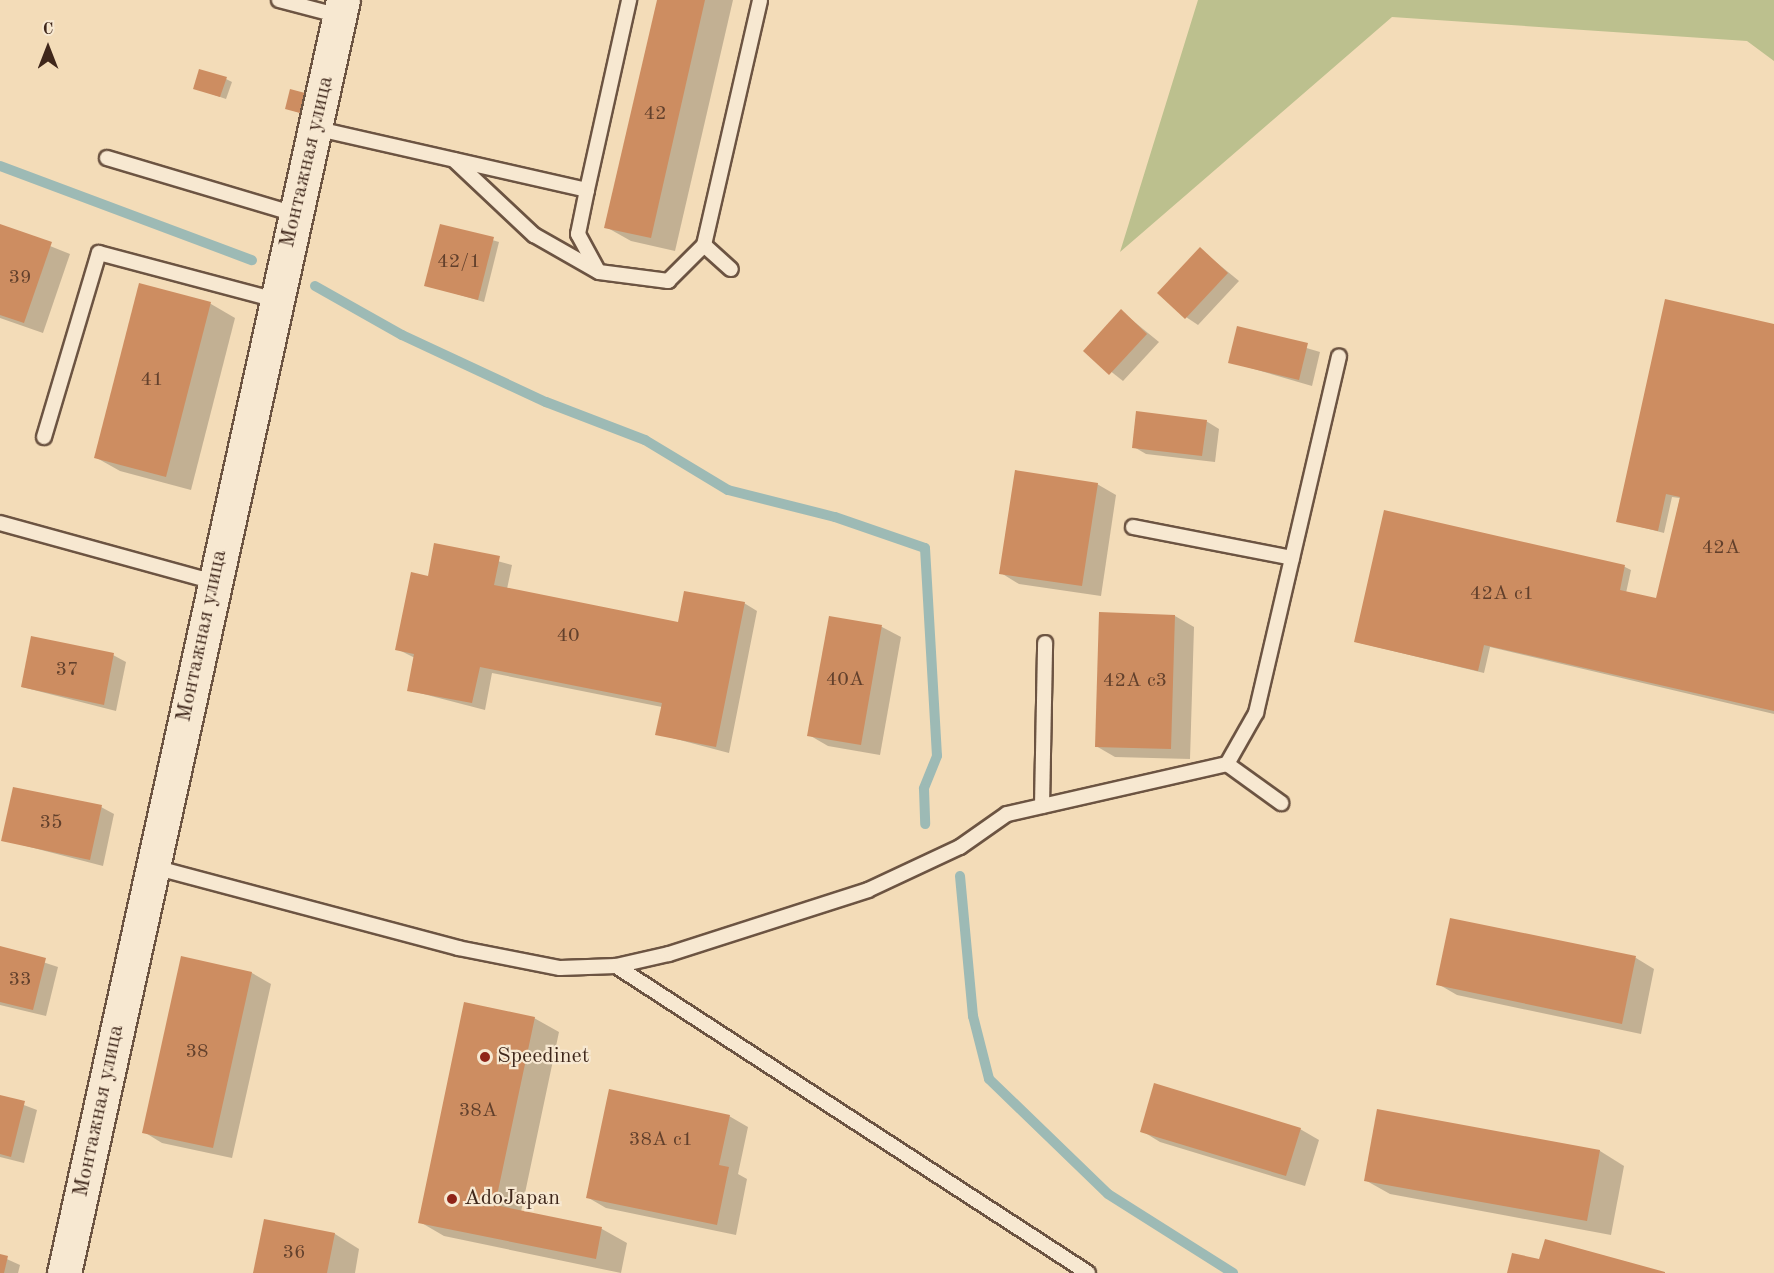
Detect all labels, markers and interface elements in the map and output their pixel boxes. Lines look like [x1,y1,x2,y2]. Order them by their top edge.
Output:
north arrow [18,18,78,78]
text: С [43,22,53,38]
street label: Монтажная улица [274,74,340,250]
house number: 42 [643,102,667,126]
house number: 42/1 [437,250,481,274]
house number: 39 [8,266,32,290]
house number: 41 [140,368,164,392]
house number: 42А [1702,536,1740,560]
street label: Монтажная улица [171,548,233,724]
house number: 42А с1 [1470,582,1534,606]
house number: 40 [556,624,580,648]
house number: 37 [55,658,79,682]
house number: 40А [826,668,864,692]
house number: 42А с3 [1103,669,1167,693]
house number: 35 [39,811,63,835]
house number: 33 [8,968,32,992]
street label: Монтажная улица [68,1023,130,1199]
house number: 38 [185,1040,209,1064]
place label: Speedinet [497,1044,589,1070]
marker: Speedinet [478,1050,492,1064]
house number: 38А [459,1099,497,1123]
house number: 38А с1 [629,1128,693,1152]
place label: AdoJapan [464,1186,560,1212]
marker: AdoJapan [445,1192,459,1206]
house number: 36 [282,1241,306,1265]

